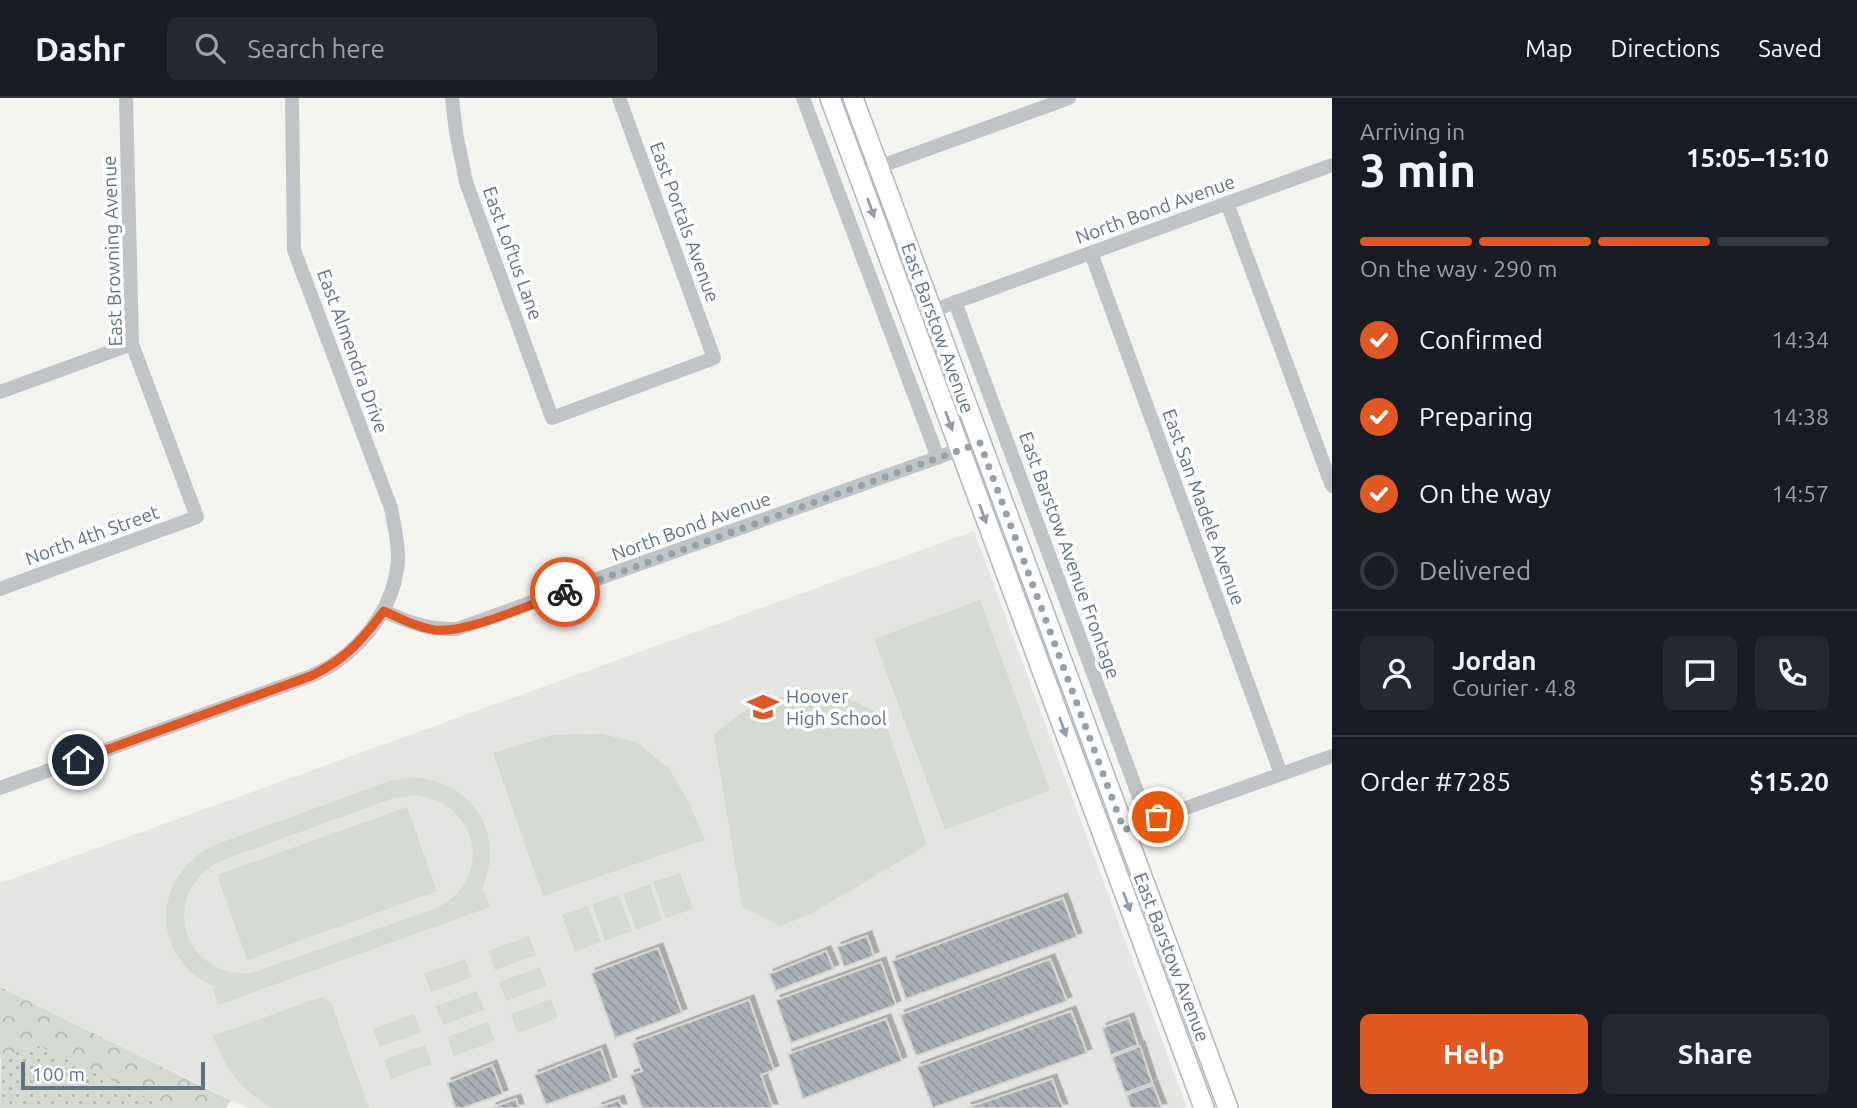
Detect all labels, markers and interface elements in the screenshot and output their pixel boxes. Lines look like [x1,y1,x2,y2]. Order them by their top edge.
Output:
search box [167,17,657,80]
icon: search [191,29,229,67]
text: Dashr [35,30,125,67]
text: Search here [247,34,385,63]
text: Map [1525,35,1572,62]
text: Directions [1610,35,1720,62]
text: Saved [1758,35,1822,62]
text: Arriving in [1360,119,1465,144]
street label: East Portals Avenue [646,139,724,305]
text: 15:05–15:10 [1686,143,1829,172]
text: 3 min [1360,144,1476,196]
street label: East Browning Avenue [98,155,126,347]
street label: North Bond Avenue [1072,170,1238,248]
street label: East Loftus Lane [479,183,547,323]
one-way arrow [866,197,877,218]
street label: East Barstow Avenue [897,240,979,416]
text: On the way · 290 m [1360,256,1557,281]
street label: East Almendra Drive [313,266,393,436]
icon: check [1360,321,1398,359]
text: Confirmed [1419,325,1543,354]
text: 14:34 [1771,327,1829,352]
icon: check [1360,398,1398,436]
text: Preparing [1419,402,1533,431]
text: 14:38 [1771,404,1829,429]
street label: East San Madele Avenue [1158,406,1250,608]
one-way arrow [944,411,955,432]
street label: East Barstow Avenue Frontage [1015,429,1125,681]
icon: check [1360,475,1398,513]
text: On the way [1419,479,1551,508]
text: 14:57 [1771,481,1829,506]
street label: North Bond Avenue [608,487,774,565]
street label: North 4th Street [22,500,163,569]
one-way arrow [978,503,989,524]
text: Delivered [1419,556,1531,585]
courier [530,557,600,627]
icon: bike [546,573,584,611]
button: person [1360,636,1434,710]
button: chat [1663,636,1737,710]
button: phone [1755,636,1829,710]
text: Jordan [1452,646,1537,675]
text: Courier · 4.8 [1452,675,1576,700]
place label: Hoover High School [786,685,887,729]
school or university icon: Hoover High School [746,690,780,724]
one-way arrow [1057,717,1068,738]
pin [48,730,108,790]
icon: home [59,741,97,779]
text: Order #7285 [1360,767,1511,796]
text: $15.20 [1749,767,1829,796]
pin [1128,787,1188,847]
icon: bag [1139,798,1177,836]
street label: East Barstow Avenue [1130,869,1214,1045]
one-way arrow [1122,891,1133,912]
button: Help [1360,1014,1588,1094]
button: Share [1602,1014,1829,1094]
scale bar [21,1059,205,1091]
text: 100 m [32,1063,85,1085]

